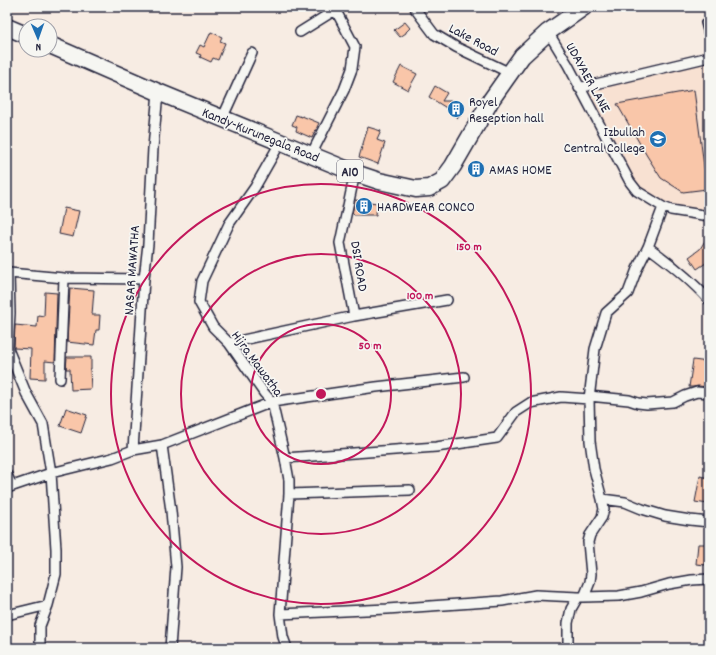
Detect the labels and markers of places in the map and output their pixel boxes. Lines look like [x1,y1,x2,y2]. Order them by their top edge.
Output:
place label: Royel Reseption hall [469,93,544,129]
building icon: Royel Reseption hall [446,99,466,119]
place label: Izbullah Central College [564,123,645,159]
school or university icon: Izbullah Central College [648,129,668,149]
building icon: AMAS HOME [466,159,486,179]
place label: AMAS HOME [489,161,552,181]
building icon: HARDWEAR CONCO [354,196,374,216]
place label: HARDWEAR CONCO [377,198,475,218]
centre of rings [314,387,328,401]

